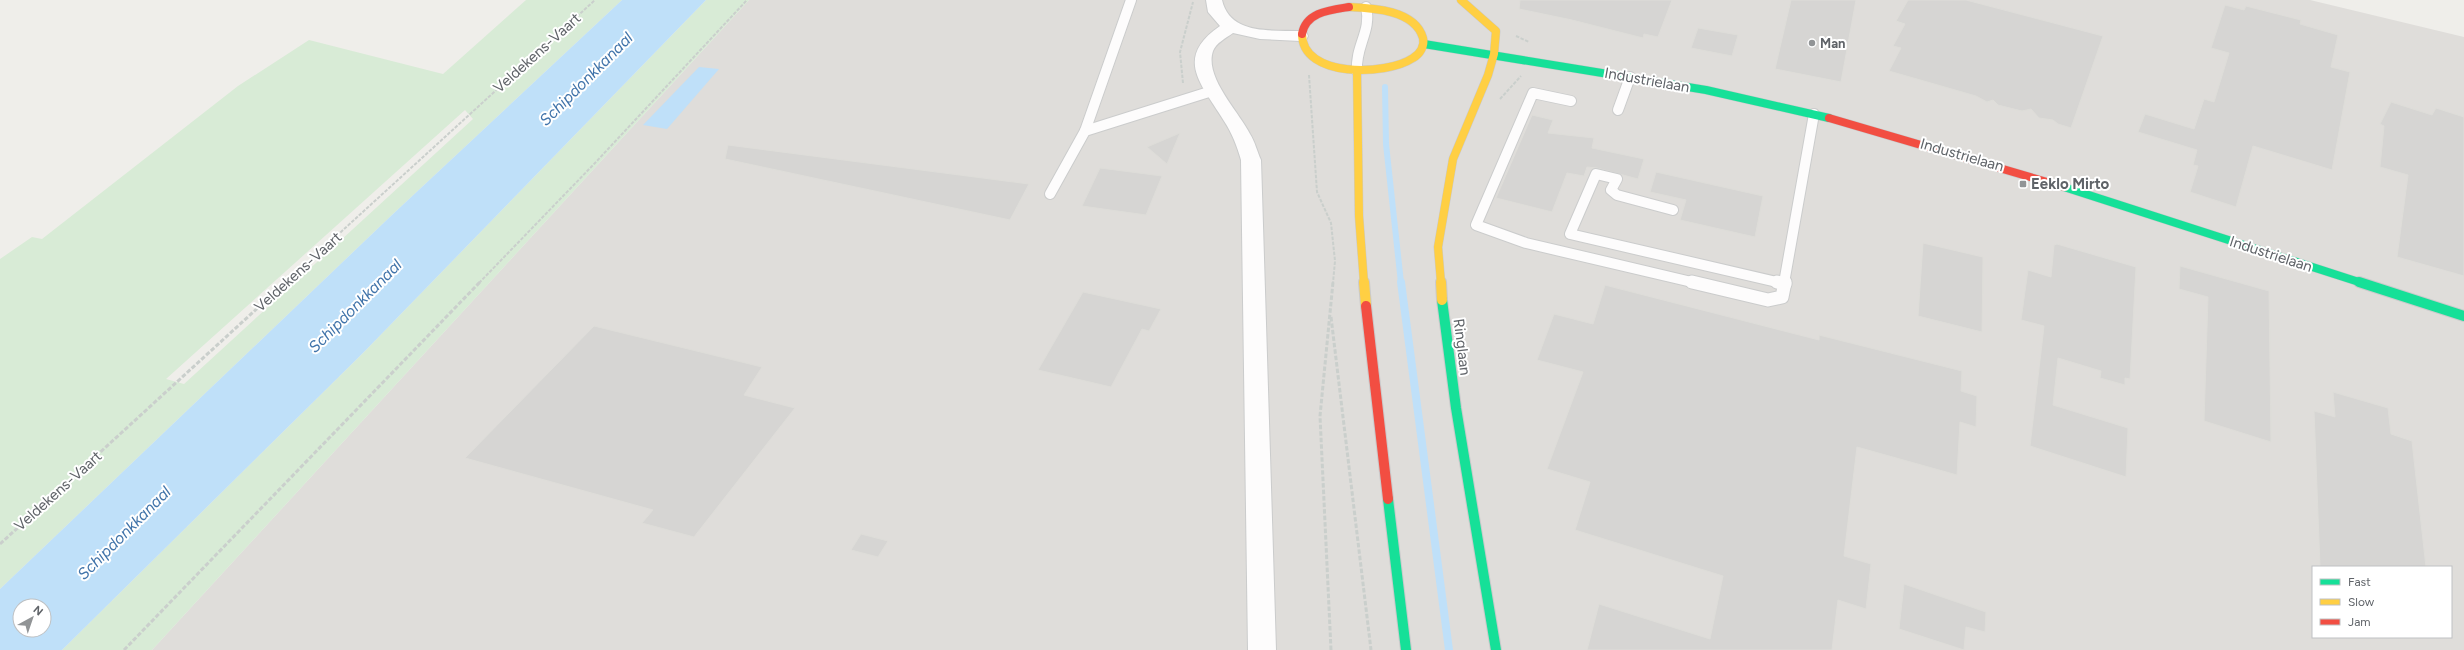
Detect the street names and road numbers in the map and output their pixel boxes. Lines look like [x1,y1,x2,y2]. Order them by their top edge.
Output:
street label: Veldekens-Vaart [490,9,585,97]
street label: Industrielaan [1603,64,1691,96]
street label: Industrielaan [1918,135,2006,175]
street label: Veldekens-Vaart [251,228,346,316]
street label: Industrielaan [2227,232,2315,276]
street label: Ringlaan [1450,318,1474,376]
street label: Veldekens-Vaart [11,447,106,535]

